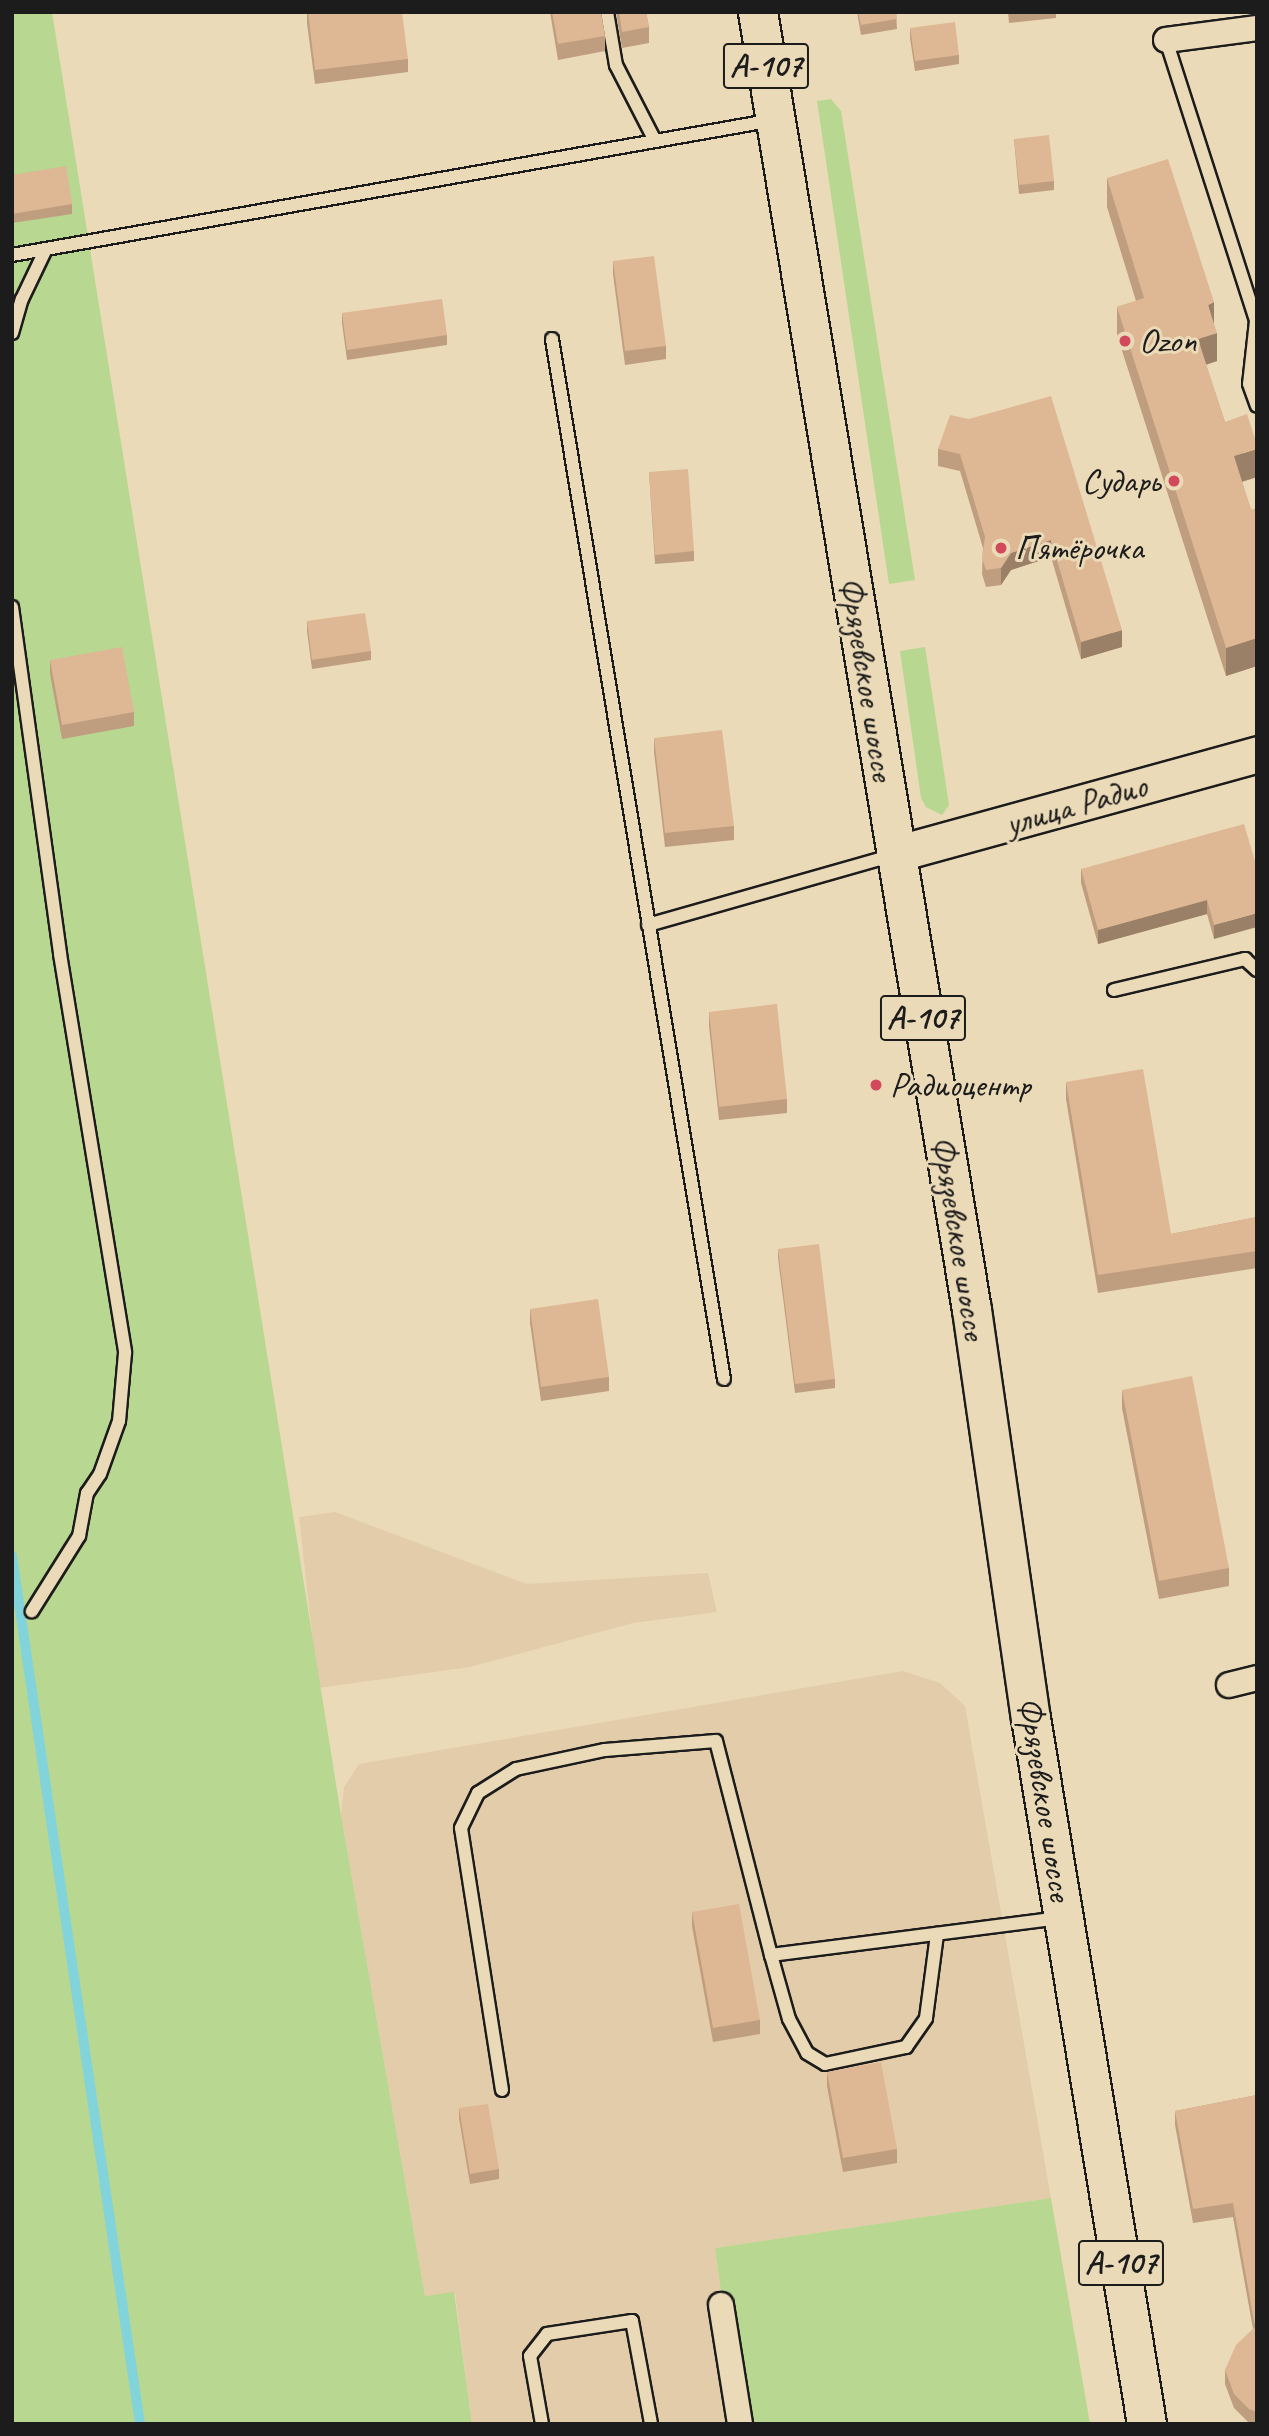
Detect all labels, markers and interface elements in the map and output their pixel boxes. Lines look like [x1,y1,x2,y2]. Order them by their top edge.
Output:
road number: А-107 [722,36,810,96]
place label: Ozon [1139,320,1197,362]
marker: Ozon [1117,333,1133,349]
place label: Сударь [1082,460,1160,502]
marker: Сударь [1166,473,1182,489]
place label: Пятёрочка [1015,527,1143,569]
marker: Пятёрочка [993,540,1009,556]
street label: Фрязевское шоссе [830,573,904,785]
street label: улица Радио [1000,765,1152,845]
road number: А-107 [879,988,967,1048]
place label: Радиоцентр [890,1064,1031,1106]
marker: Радиоцентр [868,1077,884,1093]
street label: Фрязевское шоссе [922,1132,996,1344]
street label: Фрязевское шоссе [1008,1693,1082,1905]
road number: А-107 [1077,2234,1165,2292]

